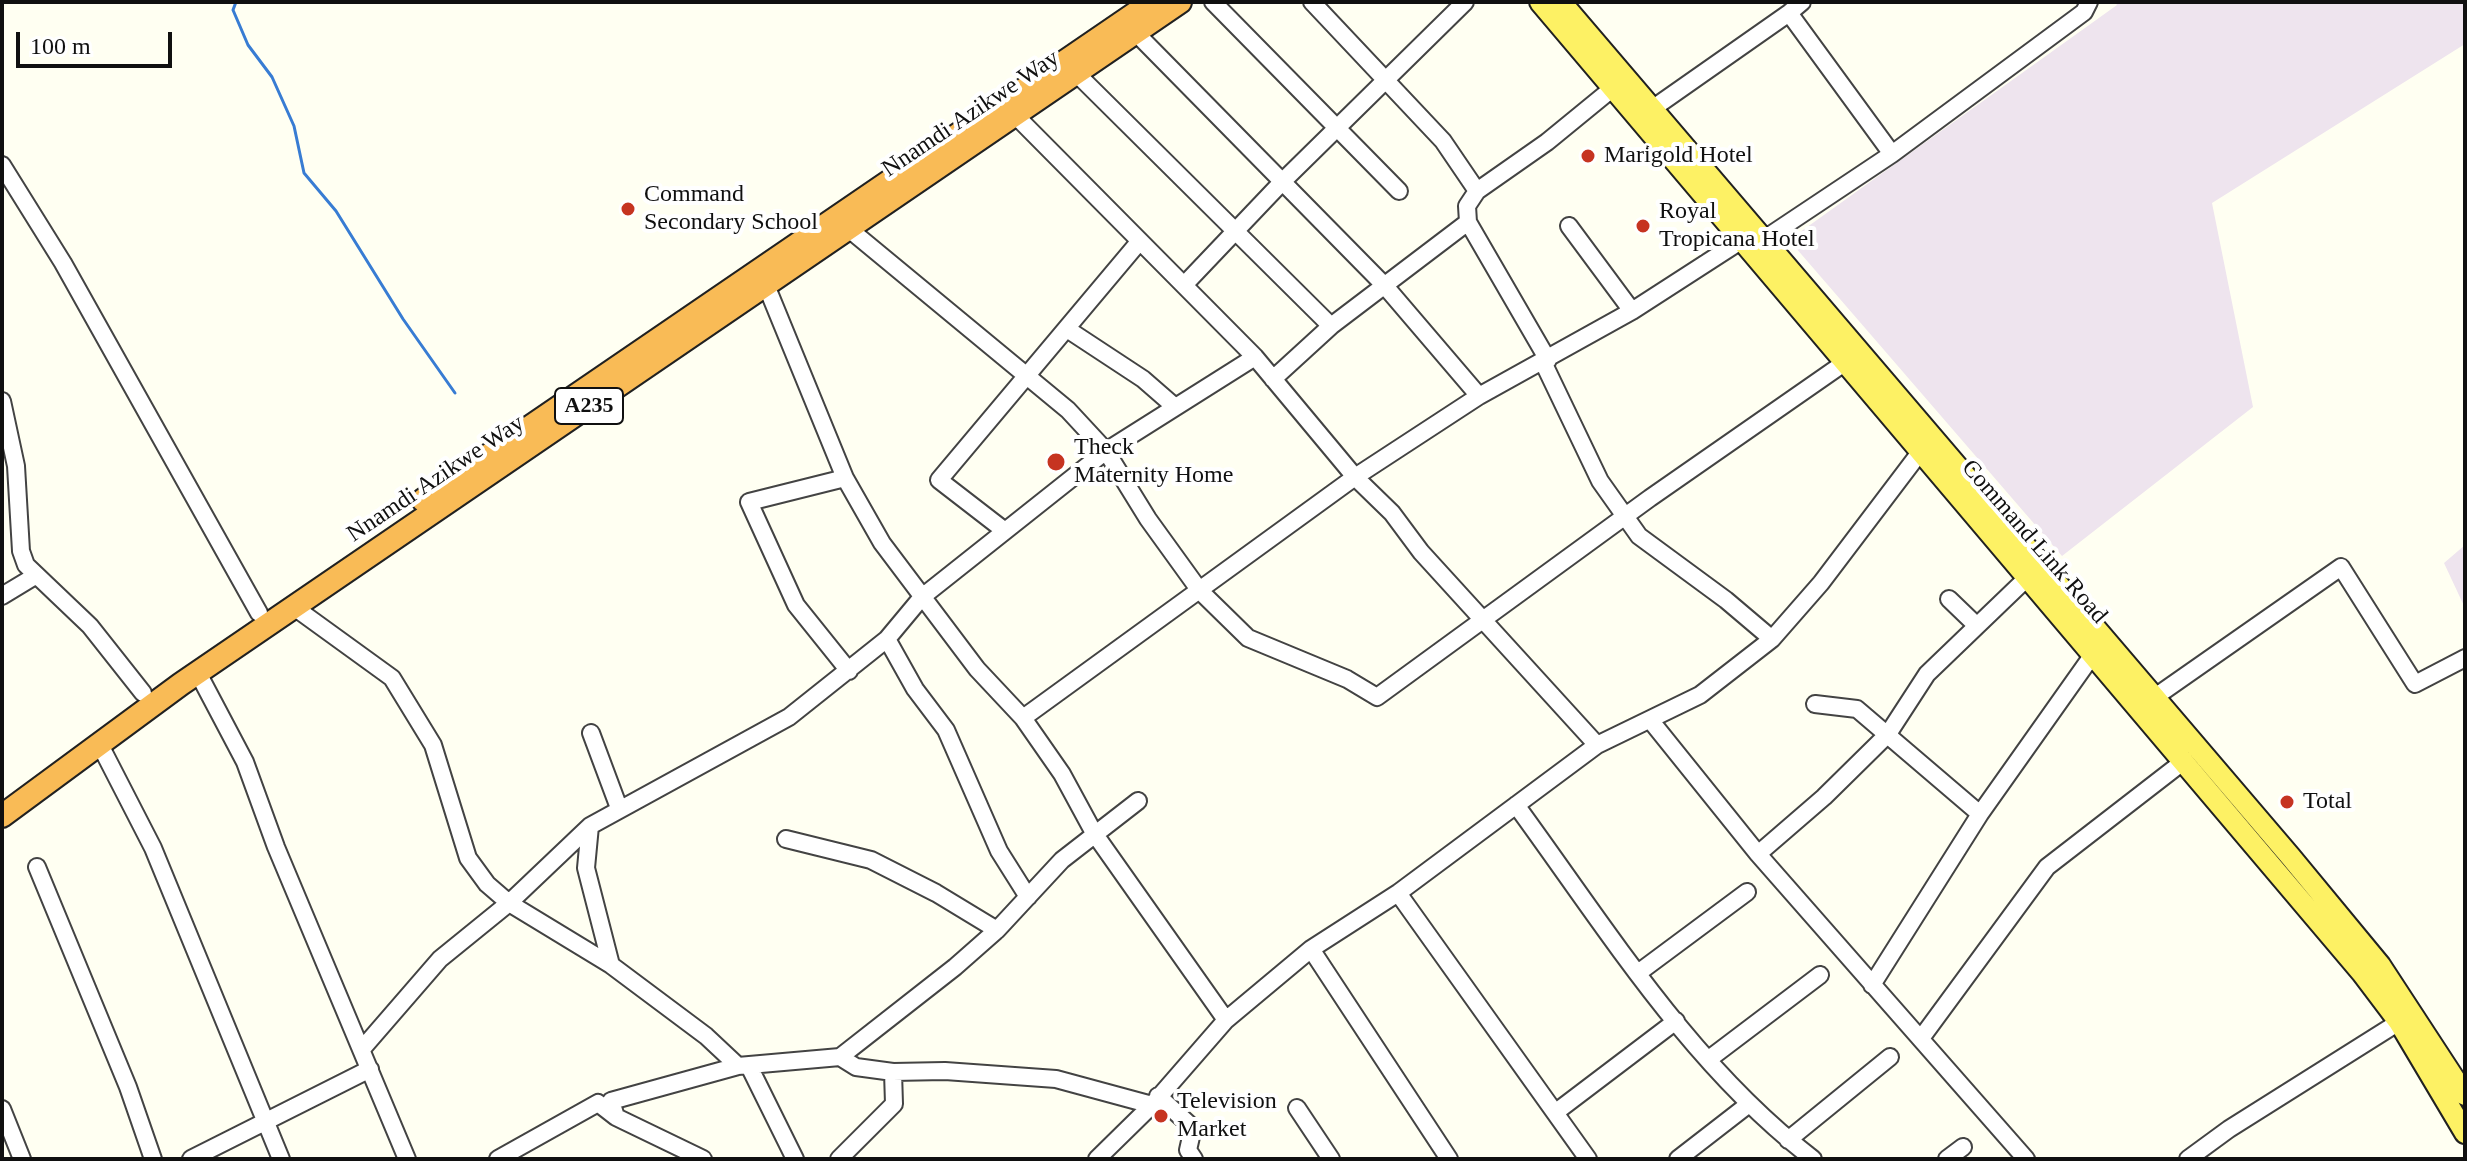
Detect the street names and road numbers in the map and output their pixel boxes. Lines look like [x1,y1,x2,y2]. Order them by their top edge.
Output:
street label: Nnamdi Azikwe Way [877,44,1065,184]
road number: A235 [555,388,623,424]
street label: Nnamdi Azikwe Way [342,409,530,549]
street label: Command Link Road [1955,454,2113,630]

